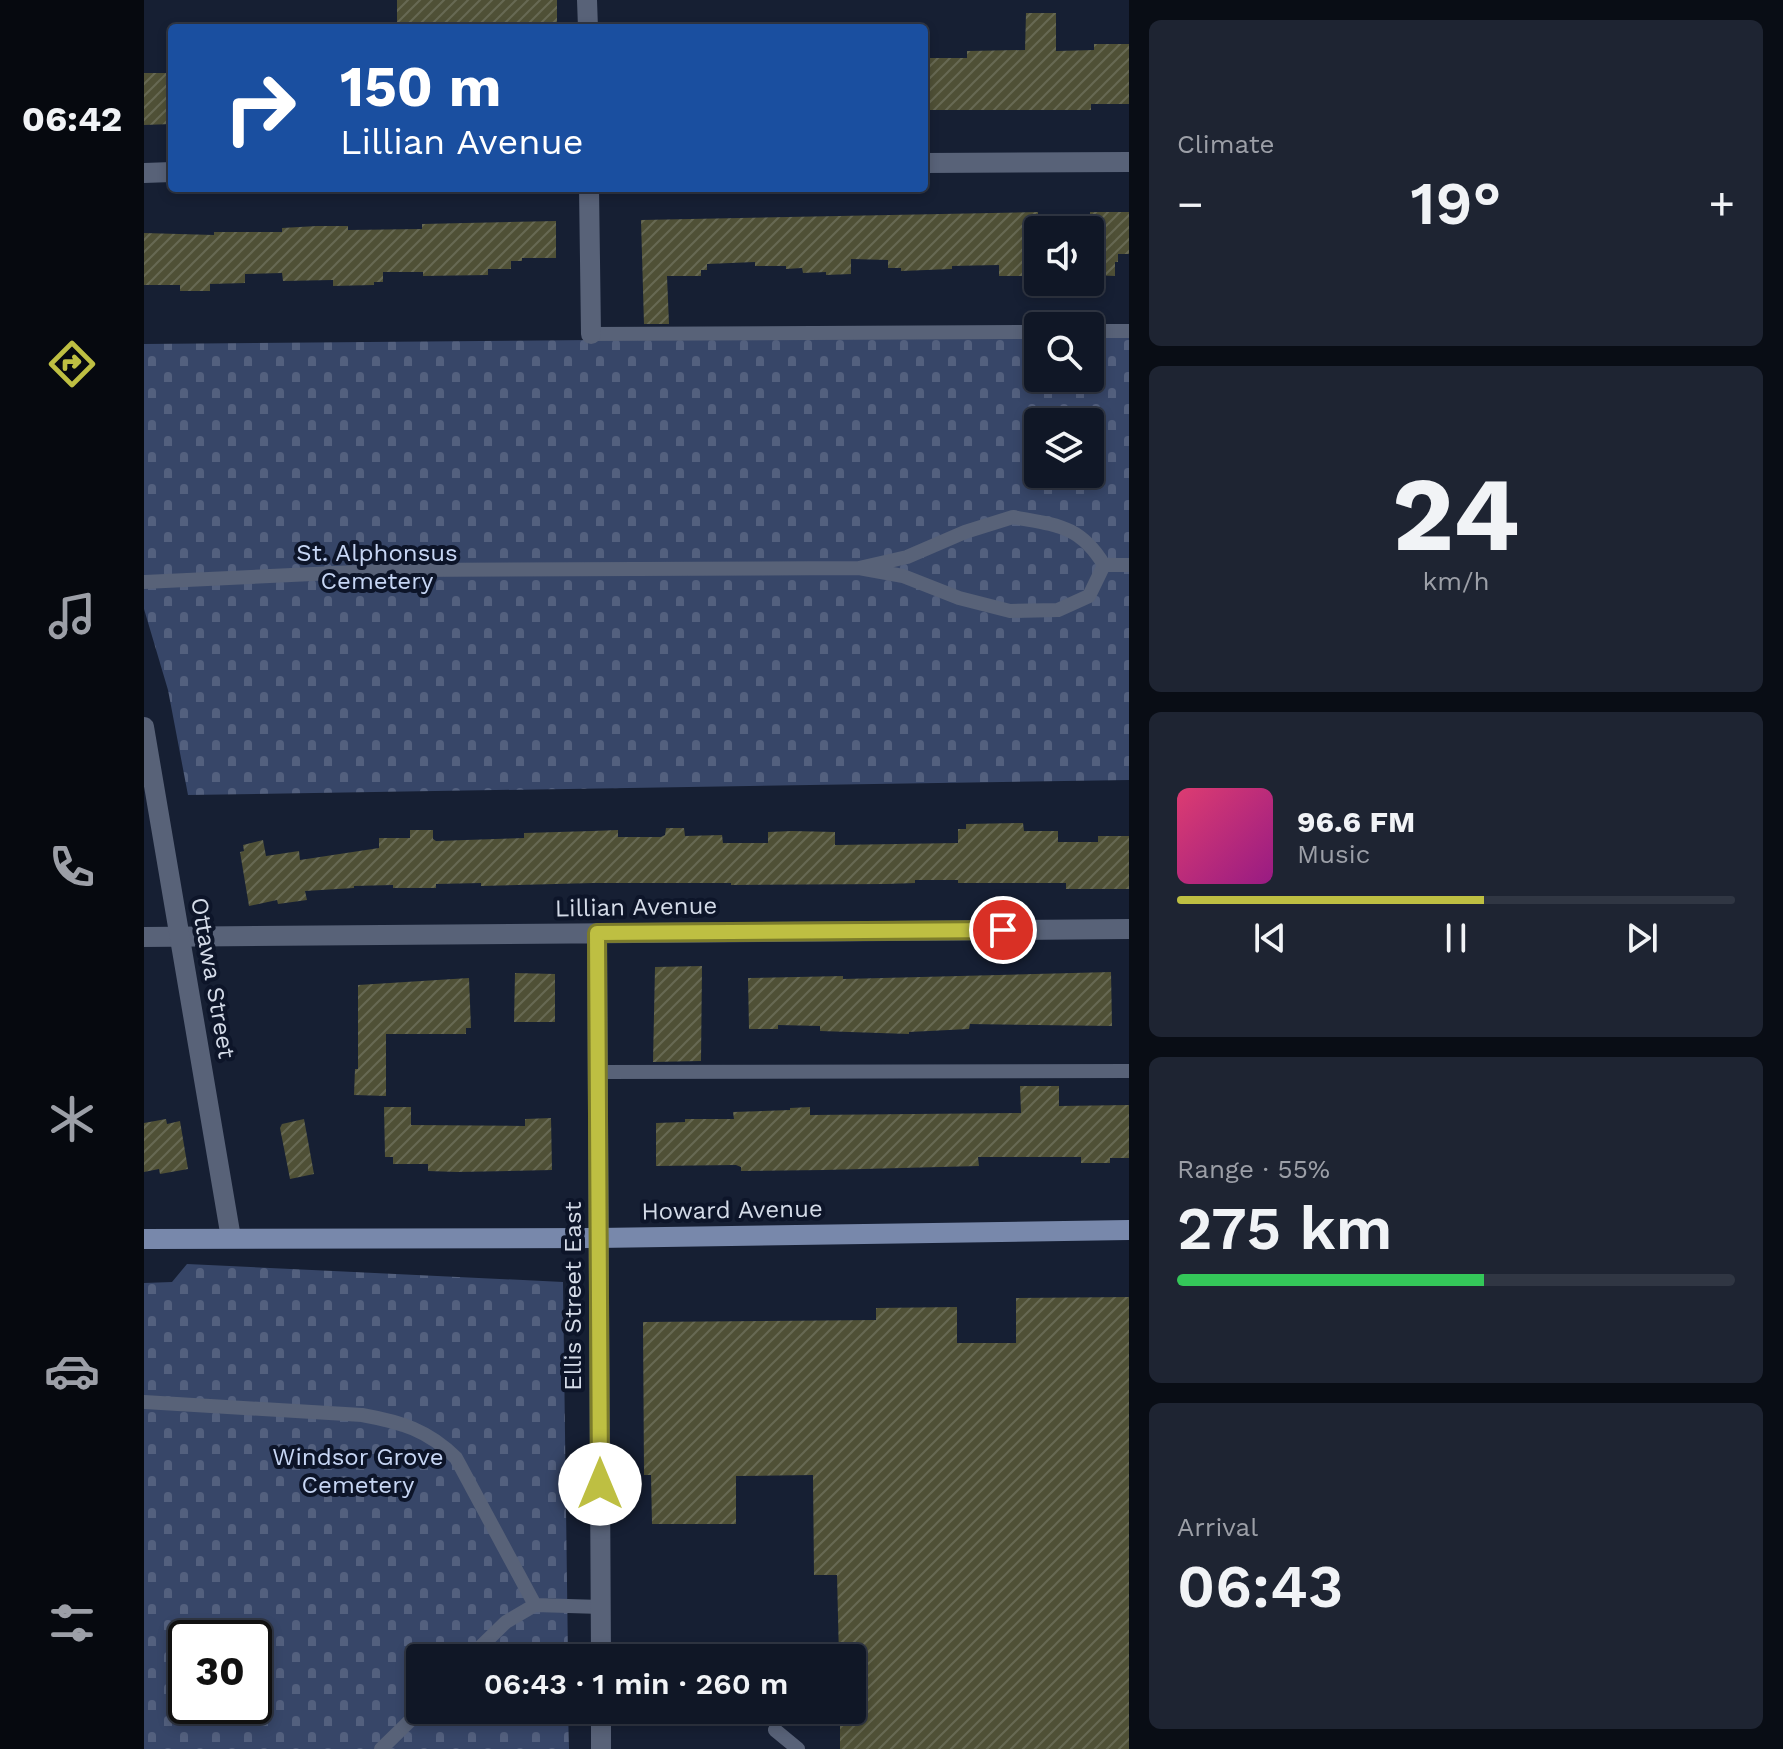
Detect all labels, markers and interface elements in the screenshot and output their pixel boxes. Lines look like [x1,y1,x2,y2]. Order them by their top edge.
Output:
text: 150 m [340,54,502,120]
icon: right [208,56,312,160]
text: 06:42 [22,98,122,140]
text: Lillian Avenue [340,121,584,163]
text: Climate [1177,129,1275,159]
text: 19° [1411,168,1501,239]
text: − [1177,178,1204,230]
text: + [1708,178,1735,230]
map controls [1024,216,1104,488]
button: sound [1024,216,1104,296]
button: search [1024,312,1104,392]
icon: directions [44,336,100,392]
button: layers [1024,408,1104,488]
text: 24 [1392,453,1520,575]
park label: St. Alphonsus Cemetery [296,539,458,595]
text: km/h [1423,566,1489,596]
icon: music [44,588,100,644]
text: 96.6 FM [1297,804,1415,839]
icon: phone [44,839,100,895]
text: Music [1297,839,1370,869]
street label: Lillian Avenue [555,892,717,922]
street label: Ottawa Street [185,895,241,1061]
pin [969,896,1037,964]
icon: arrive [981,908,1025,952]
icon: previous [1248,916,1292,960]
icon: pause [1434,916,1478,960]
icon: next [1620,916,1664,960]
icon: climate [44,1091,100,1147]
text: Range · 55% [1177,1154,1330,1184]
text: 275 km [1177,1193,1392,1264]
street label: Howard Avenue [641,1194,823,1226]
street label: Ellis Street East [559,1201,587,1391]
icon: car [44,1343,100,1399]
position arrow [558,1442,642,1526]
park label: Windsor Grove Cemetery [272,1443,444,1499]
text: Arrival [1177,1512,1258,1542]
text: 06:43 [1177,1551,1343,1622]
icon: filters [44,1595,100,1651]
speed limit sign: 30 [168,1620,272,1724]
text: 06:43 · 1 min · 260 m [484,1666,788,1701]

